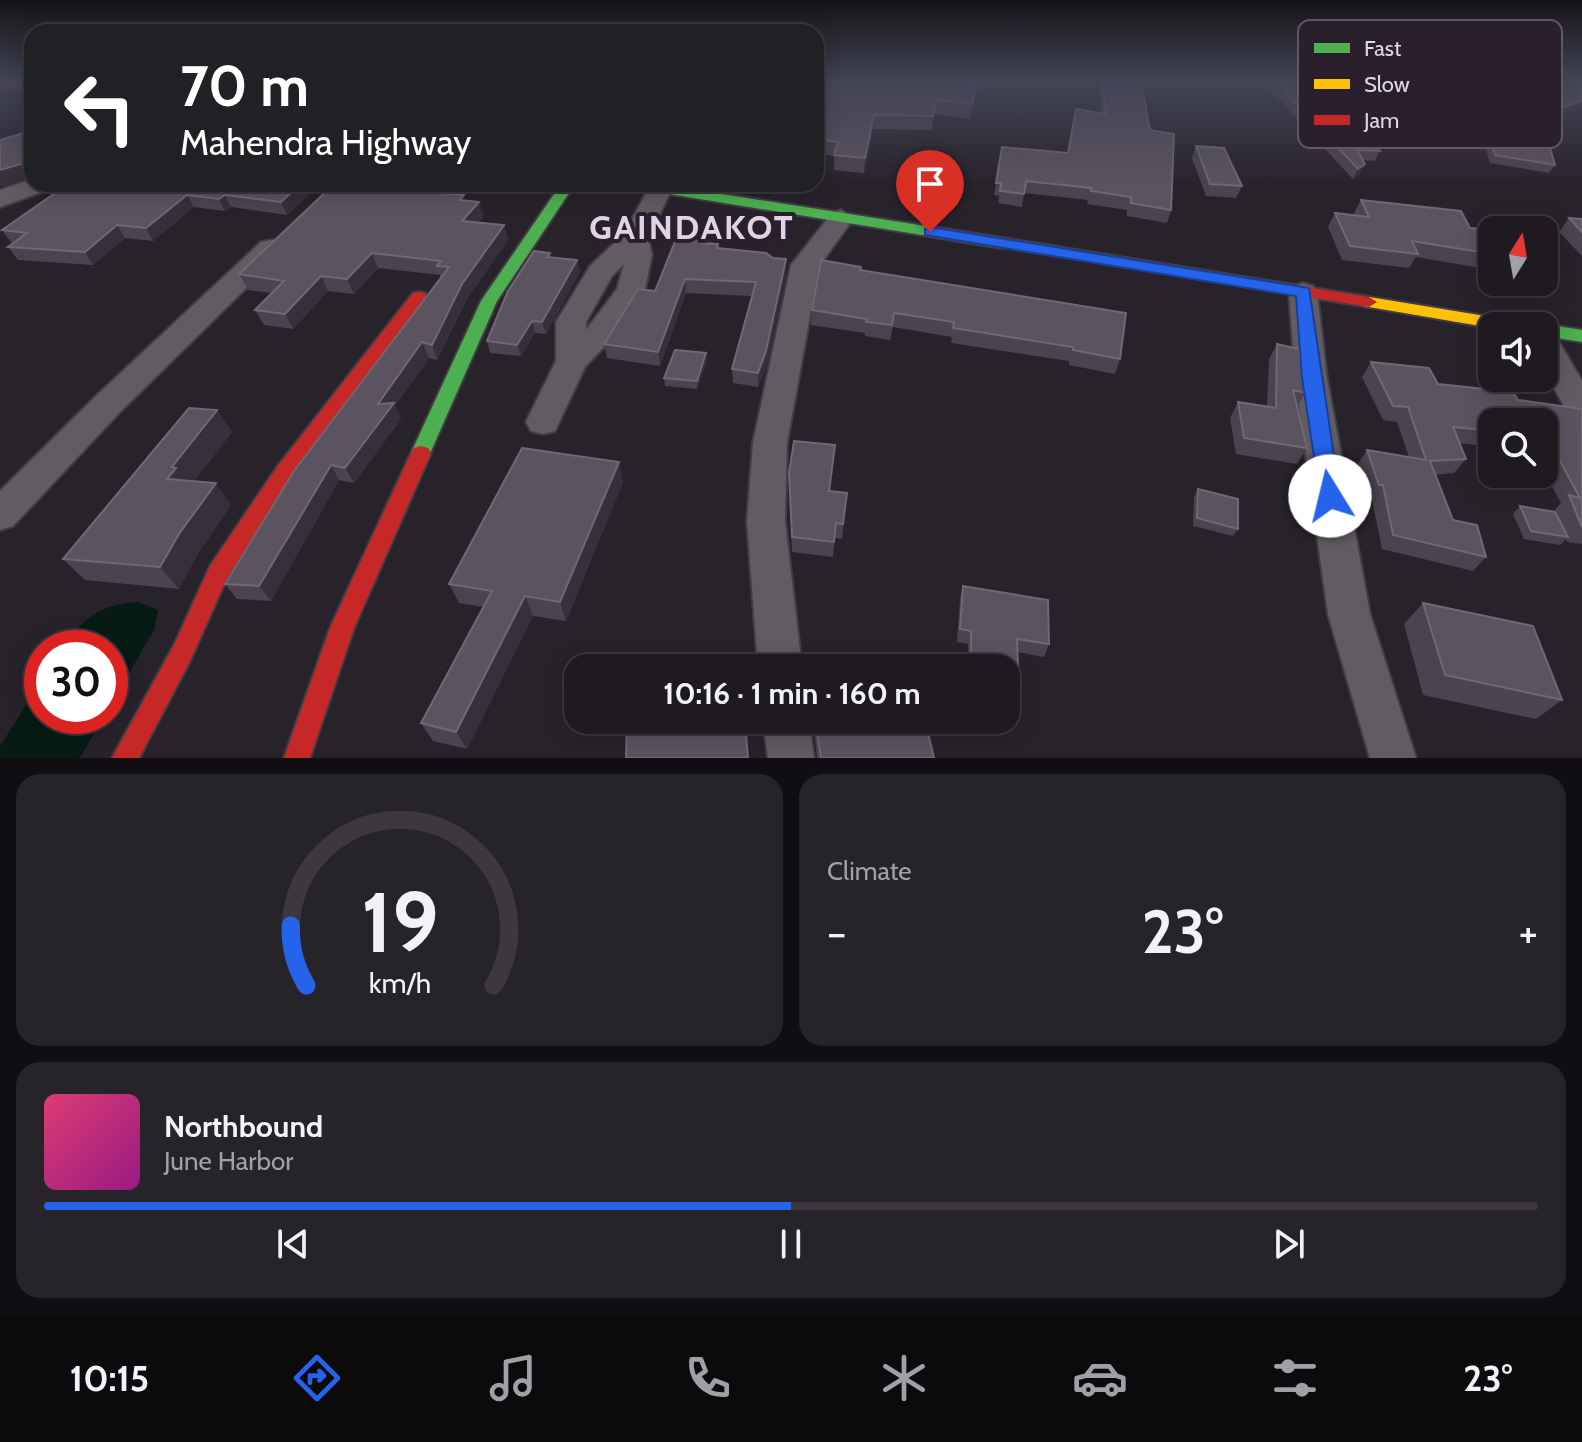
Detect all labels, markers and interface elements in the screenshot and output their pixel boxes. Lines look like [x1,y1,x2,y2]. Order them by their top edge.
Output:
legend [1298,20,1562,148]
text: Fast [1364,35,1402,62]
text: 70 m [180,52,309,120]
icon: left [48,56,152,160]
text: Slow [1364,71,1410,98]
text: Jam [1363,107,1399,134]
text: Mahendra Highway [180,120,471,164]
pin [896,150,964,232]
icon: arrive [908,162,952,206]
district label: GAINDAKOT [589,206,795,248]
north arrow [1478,216,1558,296]
map controls [1478,216,1558,488]
button: sound [1478,312,1558,392]
button: search [1478,408,1558,488]
position arrow [1288,454,1372,538]
speed limit sign: 30 [24,630,128,734]
text: 10:16 · 1 min · 160 m [663,675,921,712]
text: Climate [827,855,912,887]
text: 19 [361,872,438,973]
text: 23° [1142,895,1223,968]
text: − [827,906,846,959]
text: + [1519,906,1538,959]
text: km/h [368,965,431,1000]
text: Northbound [164,1108,323,1145]
text: June Harbor [164,1145,293,1177]
icon: previous [271,1222,315,1266]
icon: pause [769,1222,813,1266]
icon: next [1267,1222,1311,1266]
icon: directions [289,1350,345,1406]
icon: music [485,1350,541,1406]
icon: phone [680,1350,736,1406]
icon: climate [876,1350,932,1406]
icon: car [1072,1350,1128,1406]
icon: filters [1267,1350,1323,1406]
text: 10:15 [70,1356,149,1400]
text: 23° [1463,1356,1512,1400]

